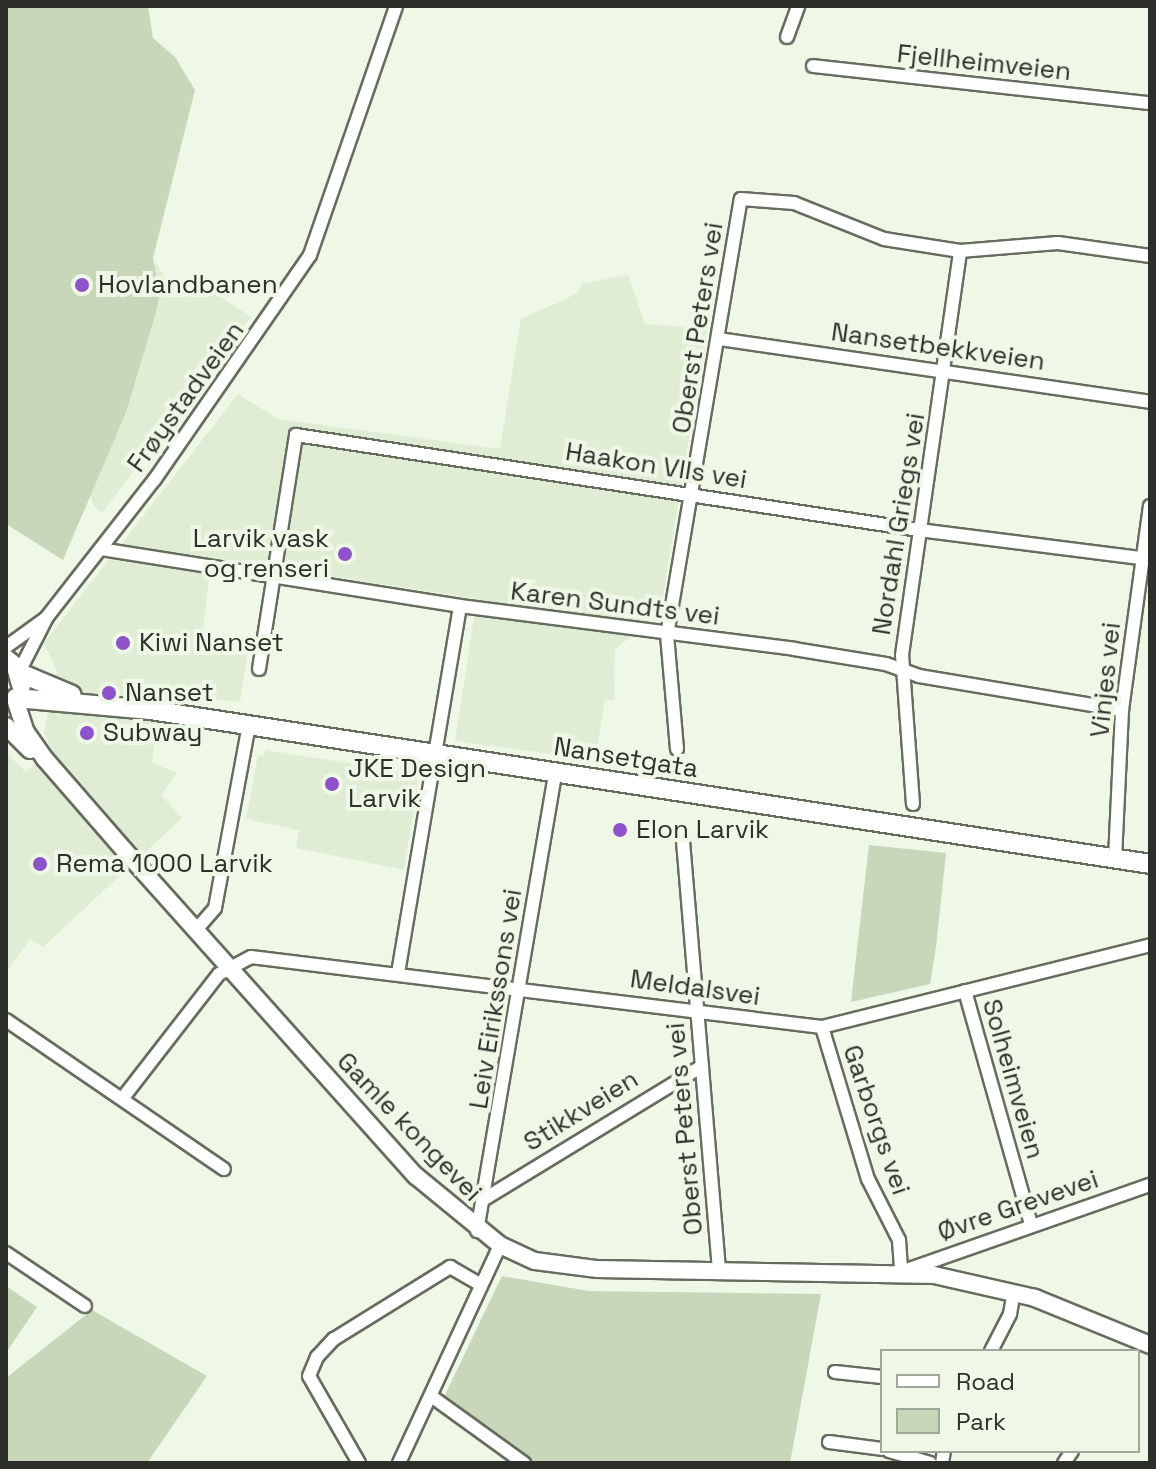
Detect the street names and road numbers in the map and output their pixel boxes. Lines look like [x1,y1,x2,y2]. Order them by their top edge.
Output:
street label: Fjellheimveien [895,38,1073,88]
street label: Oberst Peters vei [666,220,730,436]
street label: Frøystadveien [121,316,251,478]
street label: Nansetbekkveien [829,317,1047,377]
street label: Nordahl Griegs vei [866,411,932,637]
street label: Haakon VIIs vei [563,436,749,496]
street label: Karen Sundts vei [509,576,721,632]
street label: Vinjes vei [1084,621,1128,739]
street label: Nansetgata [552,731,700,785]
street label: Leiv Eirikssons vei [463,887,529,1111]
street label: Meldalsvei [628,963,762,1013]
street label: Solheimveien [975,996,1051,1162]
street label: Oberst Peters vei [660,1021,710,1237]
street label: Garborgs vei [836,1041,916,1199]
street label: Gamle kongevei [330,1046,488,1208]
street label: Stikkveien [518,1064,644,1158]
street label: Øvre Grevevei [934,1164,1102,1248]

